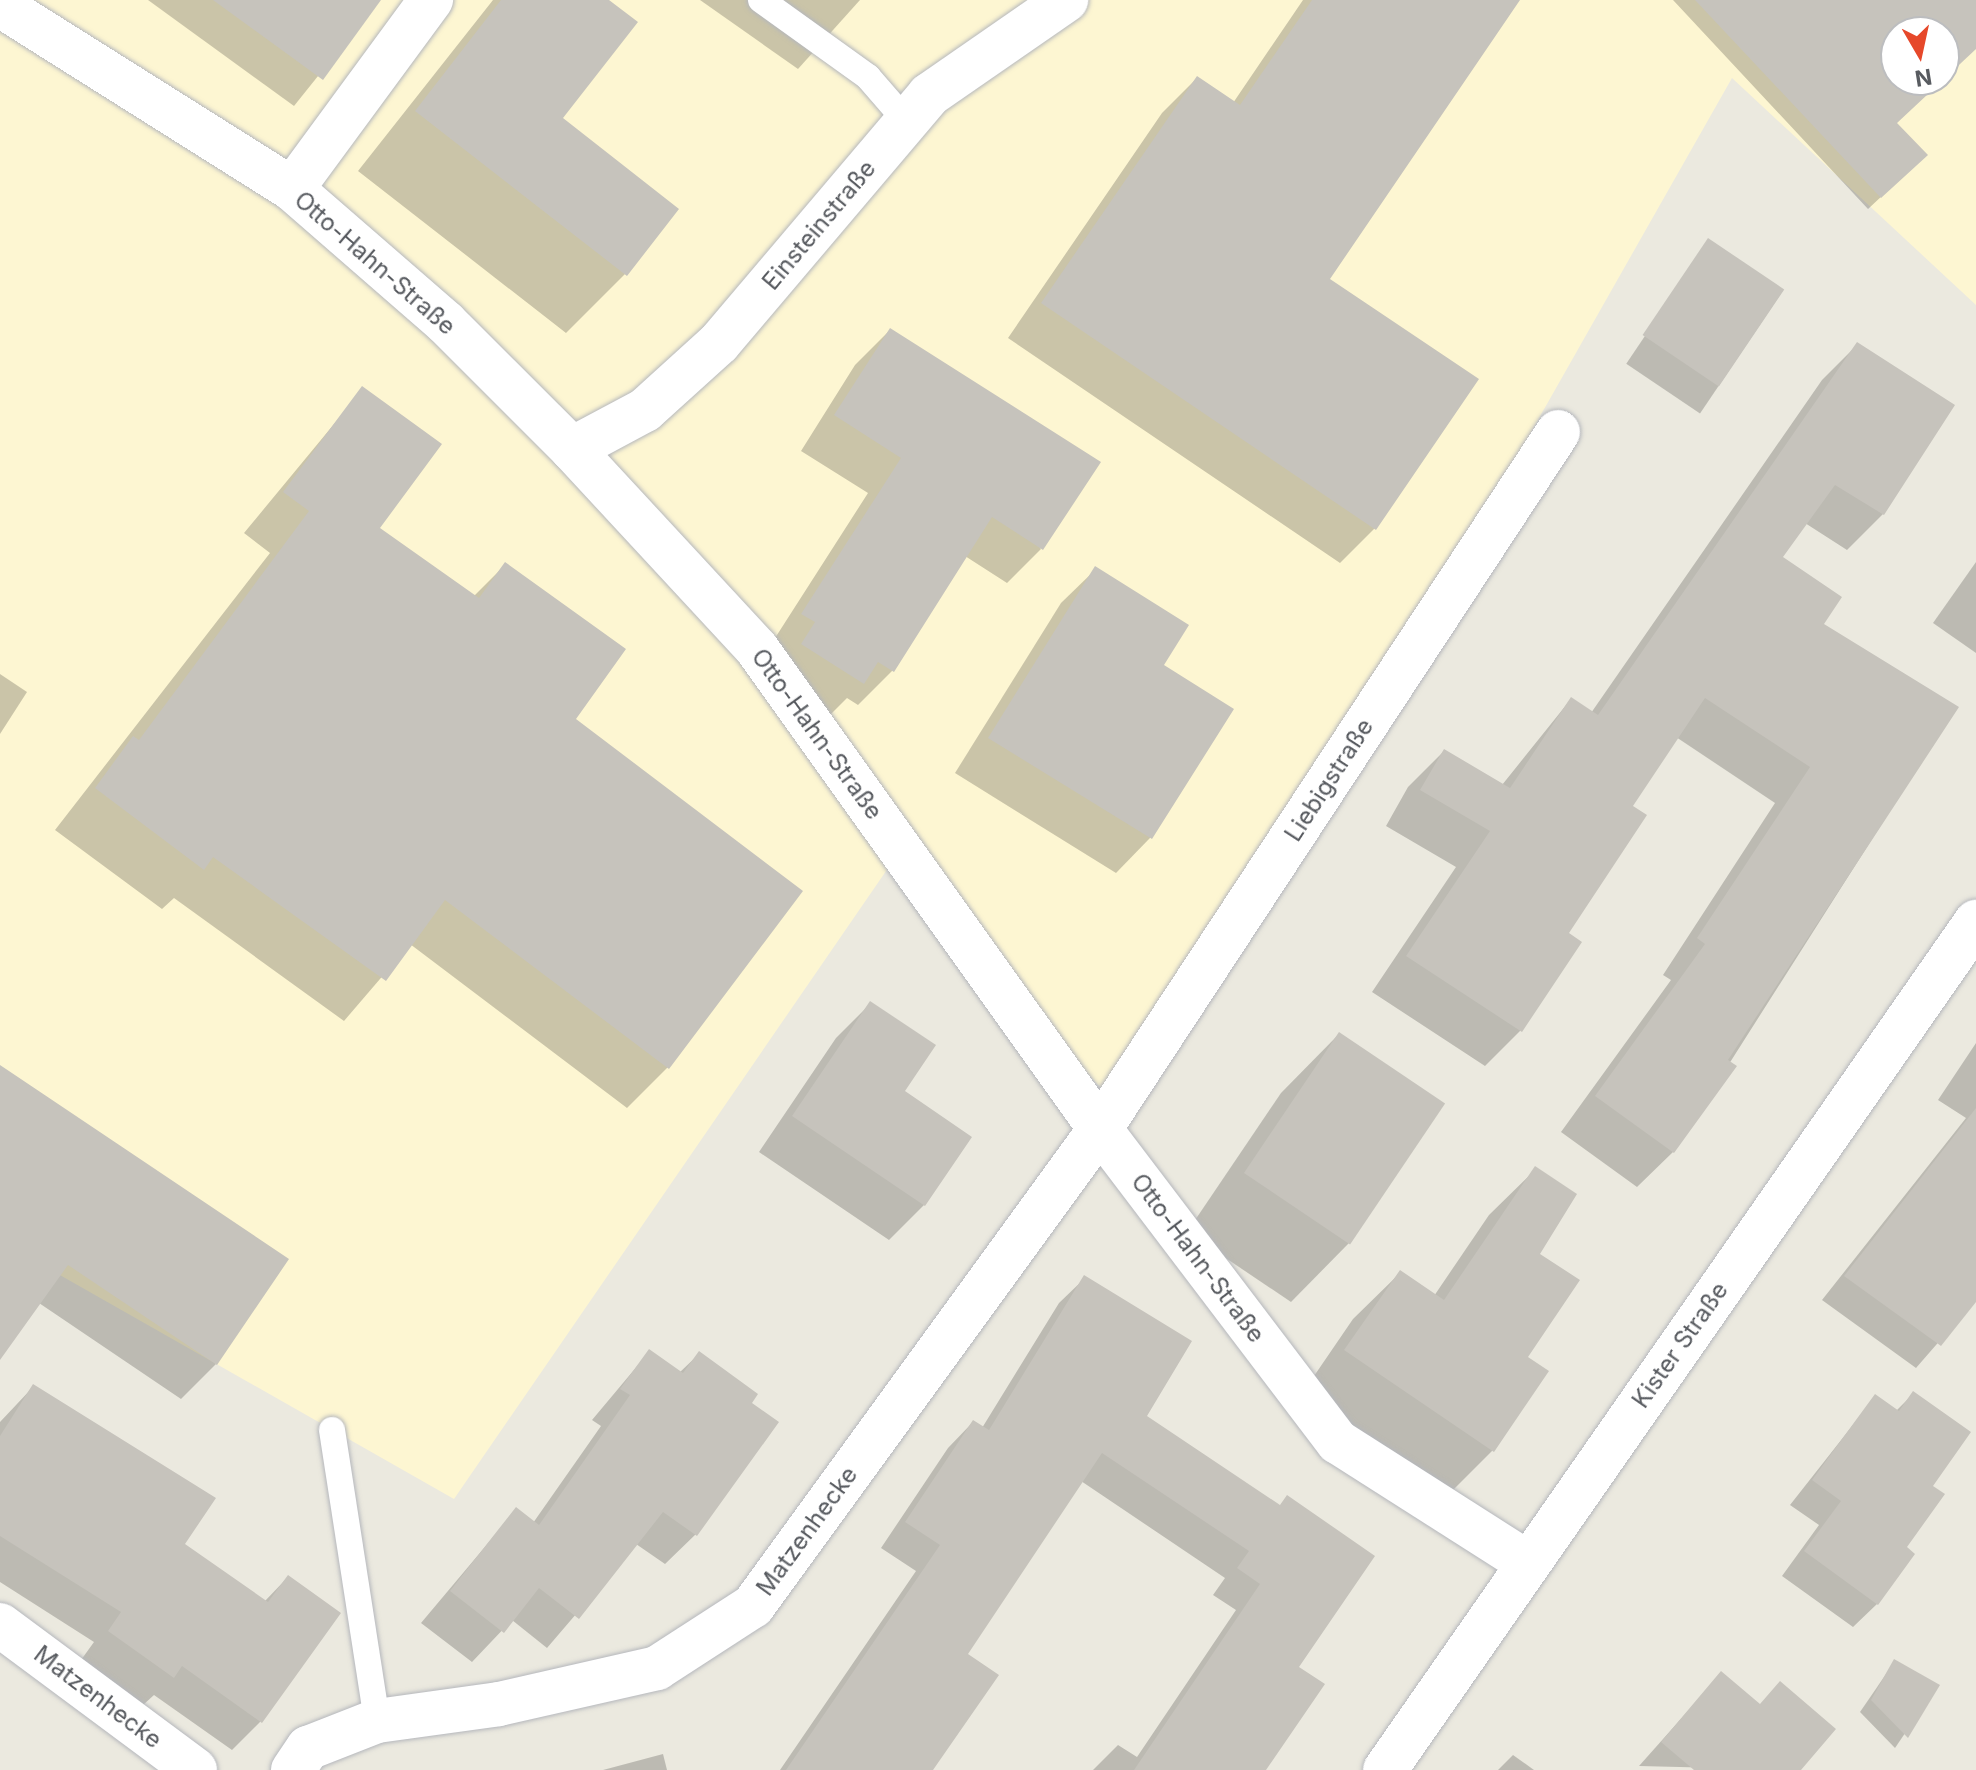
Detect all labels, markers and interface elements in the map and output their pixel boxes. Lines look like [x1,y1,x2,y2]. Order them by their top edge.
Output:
north arrow [1880,16,1960,96]
text: N [1913,64,1934,92]
street label: Einsteinstraße [756,154,882,296]
street label: Otto-Hahn-Straße [289,185,461,341]
street label: Otto-Hahn-Straße [745,643,889,825]
street label: Liebigstraße [1279,713,1379,847]
street label: Otto-Hahn-Straße [1125,1168,1271,1348]
street label: Kister Straße [1626,1277,1734,1413]
street label: Matzenhecke [751,1461,863,1601]
street label: Matzenhecke [28,1640,168,1754]

